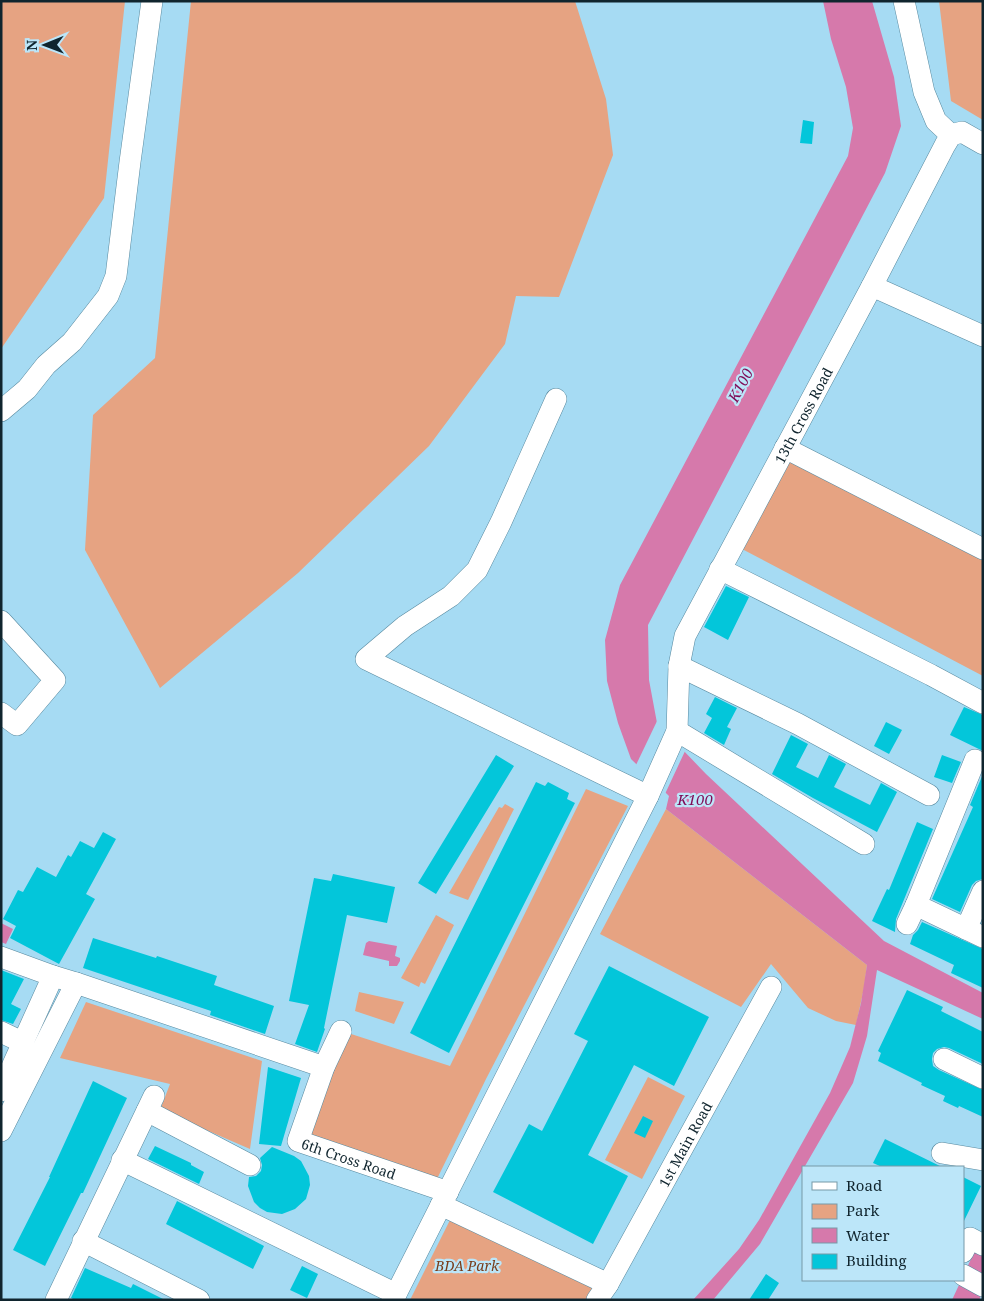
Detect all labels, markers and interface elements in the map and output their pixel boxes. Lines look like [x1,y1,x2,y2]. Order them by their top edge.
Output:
north arrow [20,20,70,70]
text: N [22,40,41,51]
street label: 13th Cross Road [770,363,837,467]
water label: K100 [722,365,757,406]
water label: K100 [676,789,713,809]
street label: 1st Main Road [654,1098,716,1190]
street label: 6th Cross Road [299,1133,399,1183]
legend [802,1166,964,1281]
text: Road [846,1175,882,1195]
text: Park [846,1200,880,1220]
text: Water [846,1225,889,1245]
text: Building [846,1250,907,1270]
park label: BDA Park [434,1256,500,1275]

